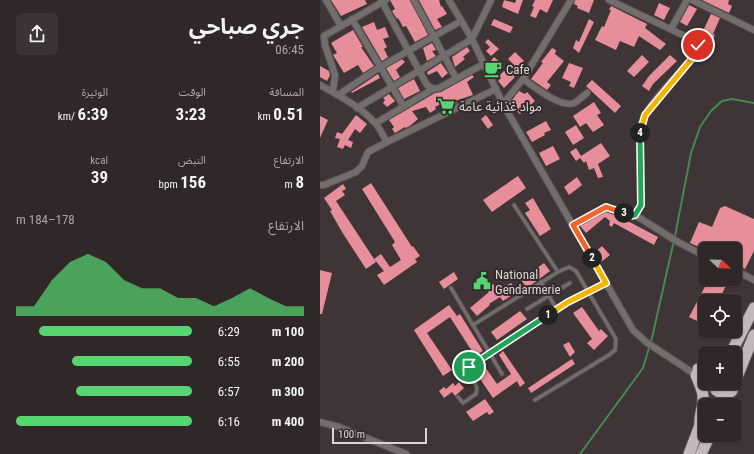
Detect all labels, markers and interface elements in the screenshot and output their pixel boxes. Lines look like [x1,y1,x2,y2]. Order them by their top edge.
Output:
button: share [16,13,58,55]
text: جري صباحي [189,14,304,39]
pin [681,28,715,62]
icon: check [687,34,709,56]
text: 06:45 [275,42,304,57]
cafe icon: Cafe [483,59,503,79]
place label: Cafe [506,62,530,77]
text: الوتيرة [82,86,108,99]
text: الوقت [178,86,206,99]
text: المسافة [269,86,304,99]
supermarket icon: مواد غذائية عامة [436,96,456,116]
place label: مواد غذائية عامة [459,99,542,114]
text: 6:39 [78,104,108,124]
text: 3:23 [176,104,206,124]
text: 0.51 [273,104,304,124]
text: /km [58,110,78,123]
text: km [258,110,273,123]
pin: 4 [630,123,650,143]
text: 4 [637,126,643,139]
text: kcal [90,154,108,167]
text: النبض [178,154,206,167]
text: الارتفاع [274,154,304,167]
text: 39 [91,167,108,187]
text: 156 [180,172,206,192]
text: 8 [295,172,304,192]
text: bpm [159,178,180,191]
text: m [285,178,295,191]
pin: 3 [614,203,634,223]
text: 3 [621,206,627,219]
text: 178–184 m [16,212,75,227]
text: الارتفاع [268,218,304,233]
north arrow [698,242,742,286]
map controls [698,242,742,442]
pin: 2 [582,248,602,268]
text: 2 [589,251,595,264]
place label: National Gendarmerie [495,267,561,297]
public building icon: National Gendarmerie [472,271,492,291]
button: locate [698,294,742,338]
pin: 1 [538,305,558,325]
text: 1 [545,308,551,321]
text: 6:29 [218,324,240,339]
text: 100 m [272,324,304,339]
button: + [698,346,742,390]
pin [452,350,486,384]
text: 6:55 [218,354,240,369]
text: 200 m [272,354,304,369]
icon: arrive [458,356,480,378]
text: 6:57 [218,384,240,399]
text: 300 m [272,384,304,399]
button: − [698,398,742,442]
text: 6:16 [218,414,240,429]
text: 400 m [272,414,304,429]
scale bar [332,426,427,445]
text: 100 m [338,428,365,441]

